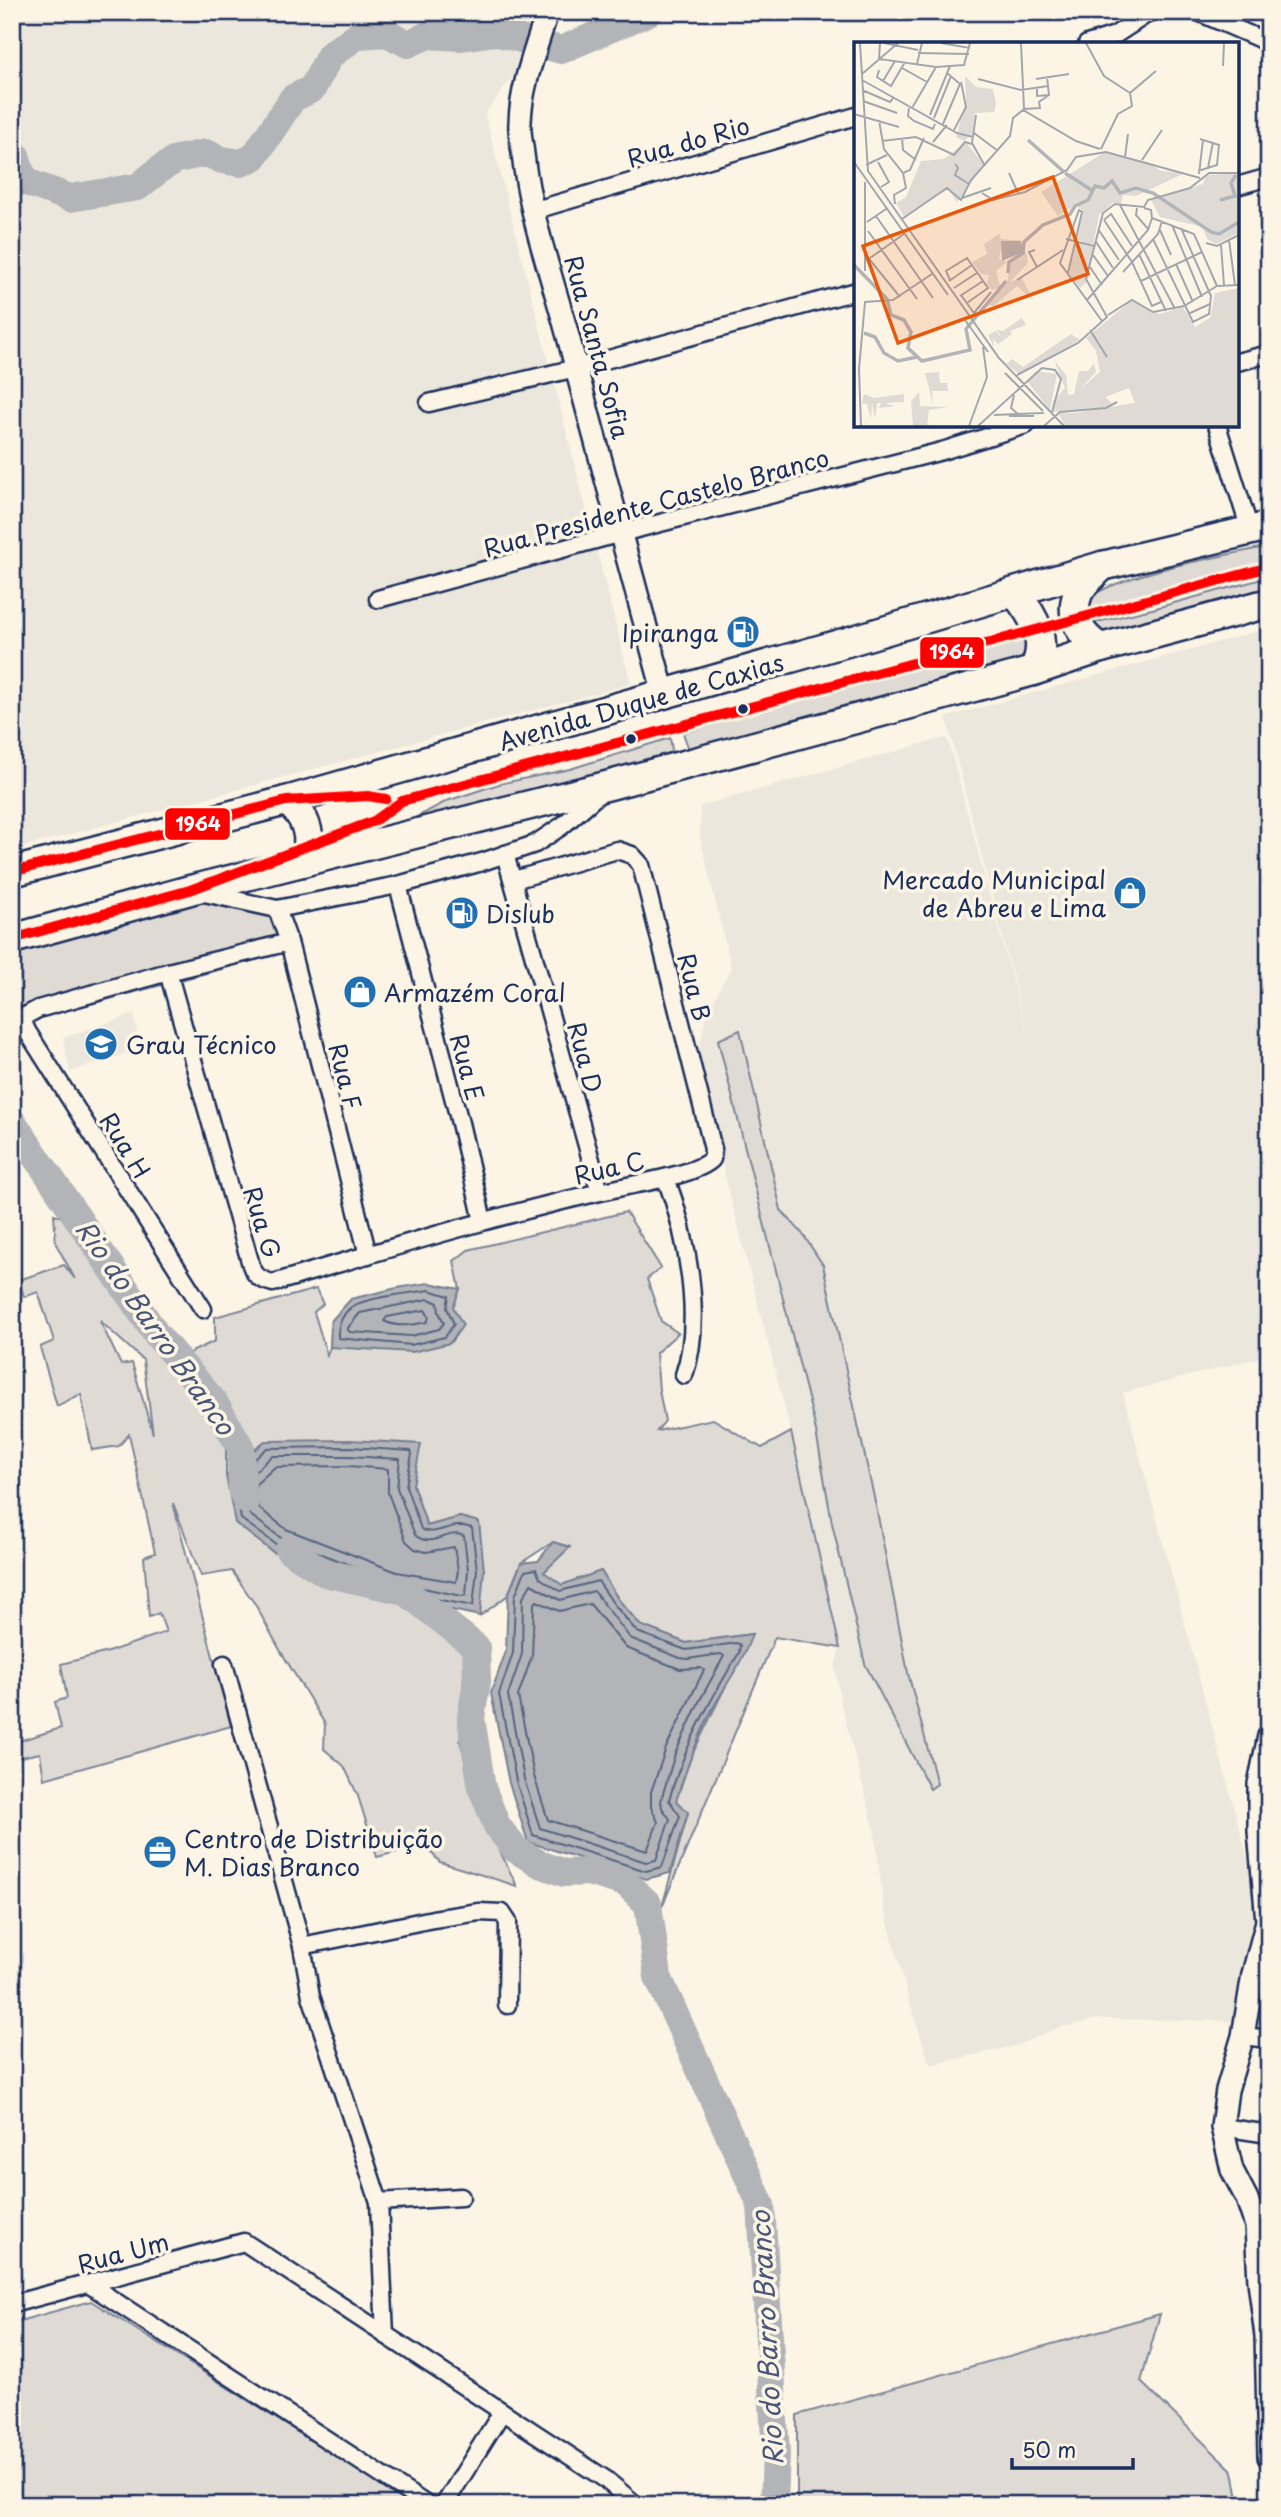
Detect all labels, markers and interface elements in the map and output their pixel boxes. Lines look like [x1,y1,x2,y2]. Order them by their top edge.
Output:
inset map [854,42,1239,427]
street label: Rua do Rio [622,106,754,176]
street label: Rua Santa Sofia [556,251,640,443]
street label: Rua Presidente Castelo Branco [479,438,833,566]
fuel station icon: Ipiranga [724,613,762,651]
place label: Ipiranga [622,614,718,650]
line badge: 1964 [919,636,985,669]
text: 1964 [929,637,975,665]
street label: Avenida Duque de Caxias [494,643,788,759]
unlabelled marker [736,702,750,716]
unlabelled marker [624,732,638,746]
line badge: 1964 [164,807,231,841]
text: 1964 [175,809,221,837]
place label: Mercado Municipal de Abreu e Lima [882,861,1106,925]
shop icon: Mercado Municipal de Abreu e Lima [1111,874,1149,912]
fuel station icon: Dislub [443,894,481,932]
place label: Dislub [486,895,555,931]
street label: Rua B [669,949,721,1025]
shop icon: Armazém Coral [341,973,379,1011]
place label: Armazém Coral [384,974,566,1010]
street label: Rua D [559,1018,613,1096]
school or university icon: Grau Técnico [82,1025,120,1063]
place label: Grau Técnico [126,1026,277,1062]
street label: Rua E [442,1030,494,1104]
street label: Rua F [320,1039,372,1113]
street label: Rua H [92,1105,160,1185]
street label: Rua C [570,1141,648,1193]
street label: Rua G [235,1182,291,1262]
water label: Rio do Barro Branco [67,1211,246,1444]
place label: Centro de Distribuição M. Dias Branco [184,1820,443,1884]
office icon: Centro de Distribuição M. Dias Branco [141,1833,179,1871]
water label: Rio do Barro Branco [740,2208,792,2466]
street label: Rua Um [73,2223,173,2281]
scale bar [1012,2426,1132,2470]
text: 50 m [1022,2433,1076,2465]

